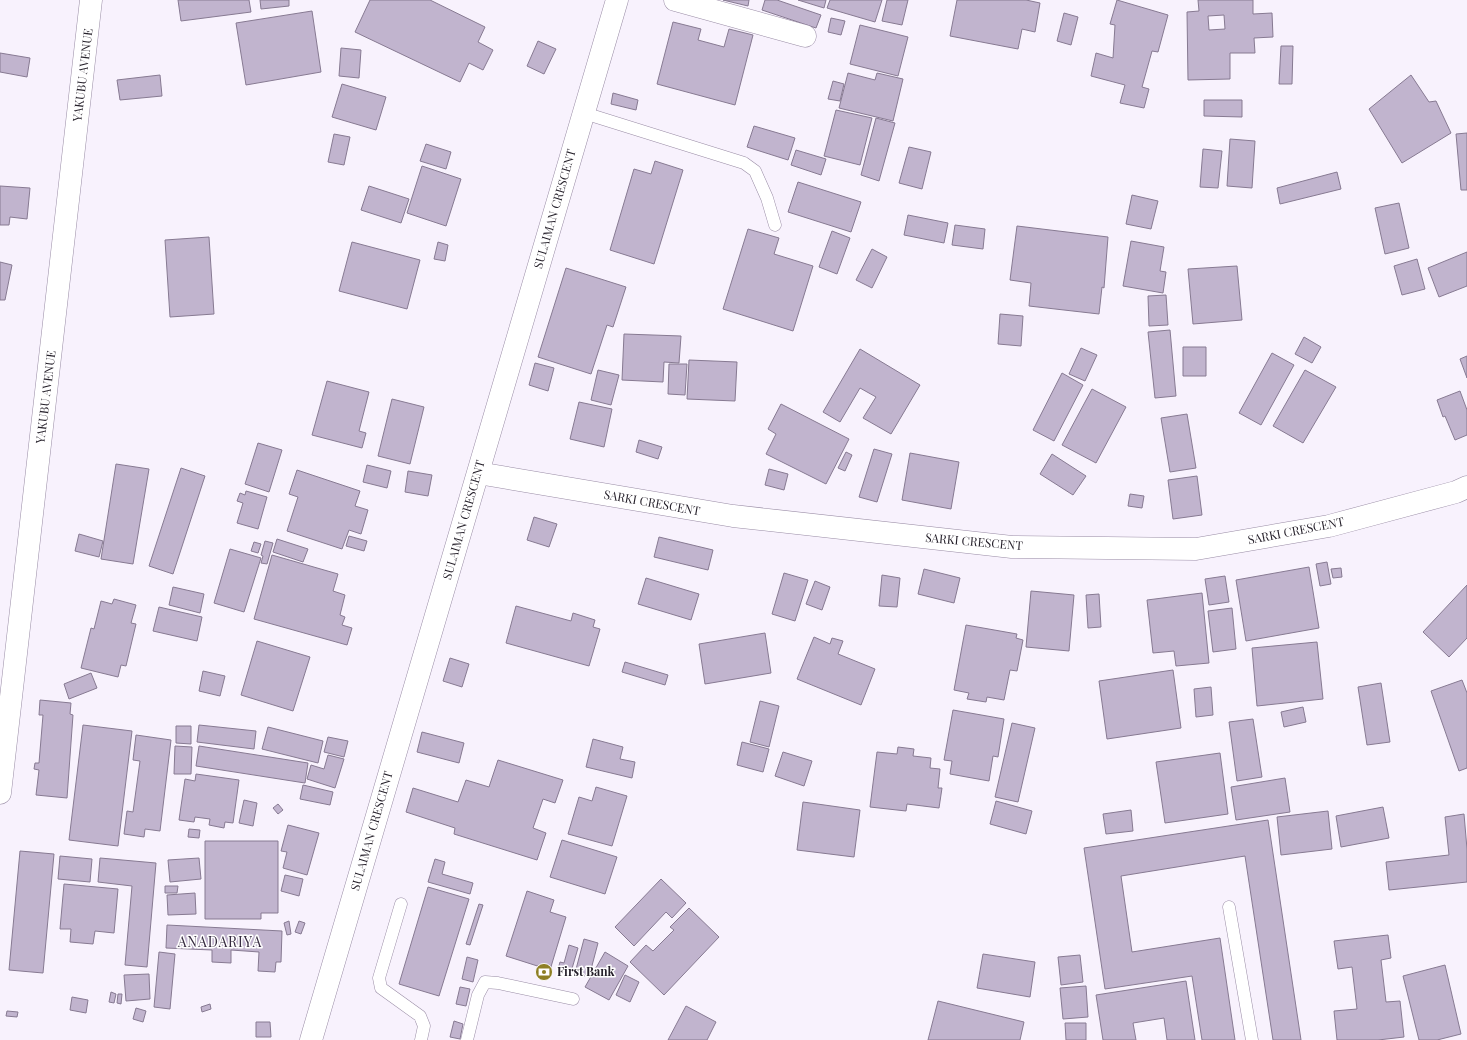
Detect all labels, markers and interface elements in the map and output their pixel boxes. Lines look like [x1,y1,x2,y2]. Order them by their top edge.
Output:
street label: YAKUBU AVENUE [68,27,96,123]
street label: SULAIMAN CRESCENT [529,147,579,270]
street label: YAKUBU AVENUE [31,349,59,445]
street label: SULAIMAN CRESCENT [438,458,488,581]
street label: SARKI CRESCENT [603,486,702,518]
street label: SARKI CRESCENT [1246,513,1346,547]
street label: SARKI CRESCENT [925,529,1024,553]
street label: SULAIMAN CRESCENT [346,769,396,892]
district label: ANADARIYA [177,932,262,951]
bank icon: First Bank [534,962,554,982]
place label: First Bank [557,963,616,979]

